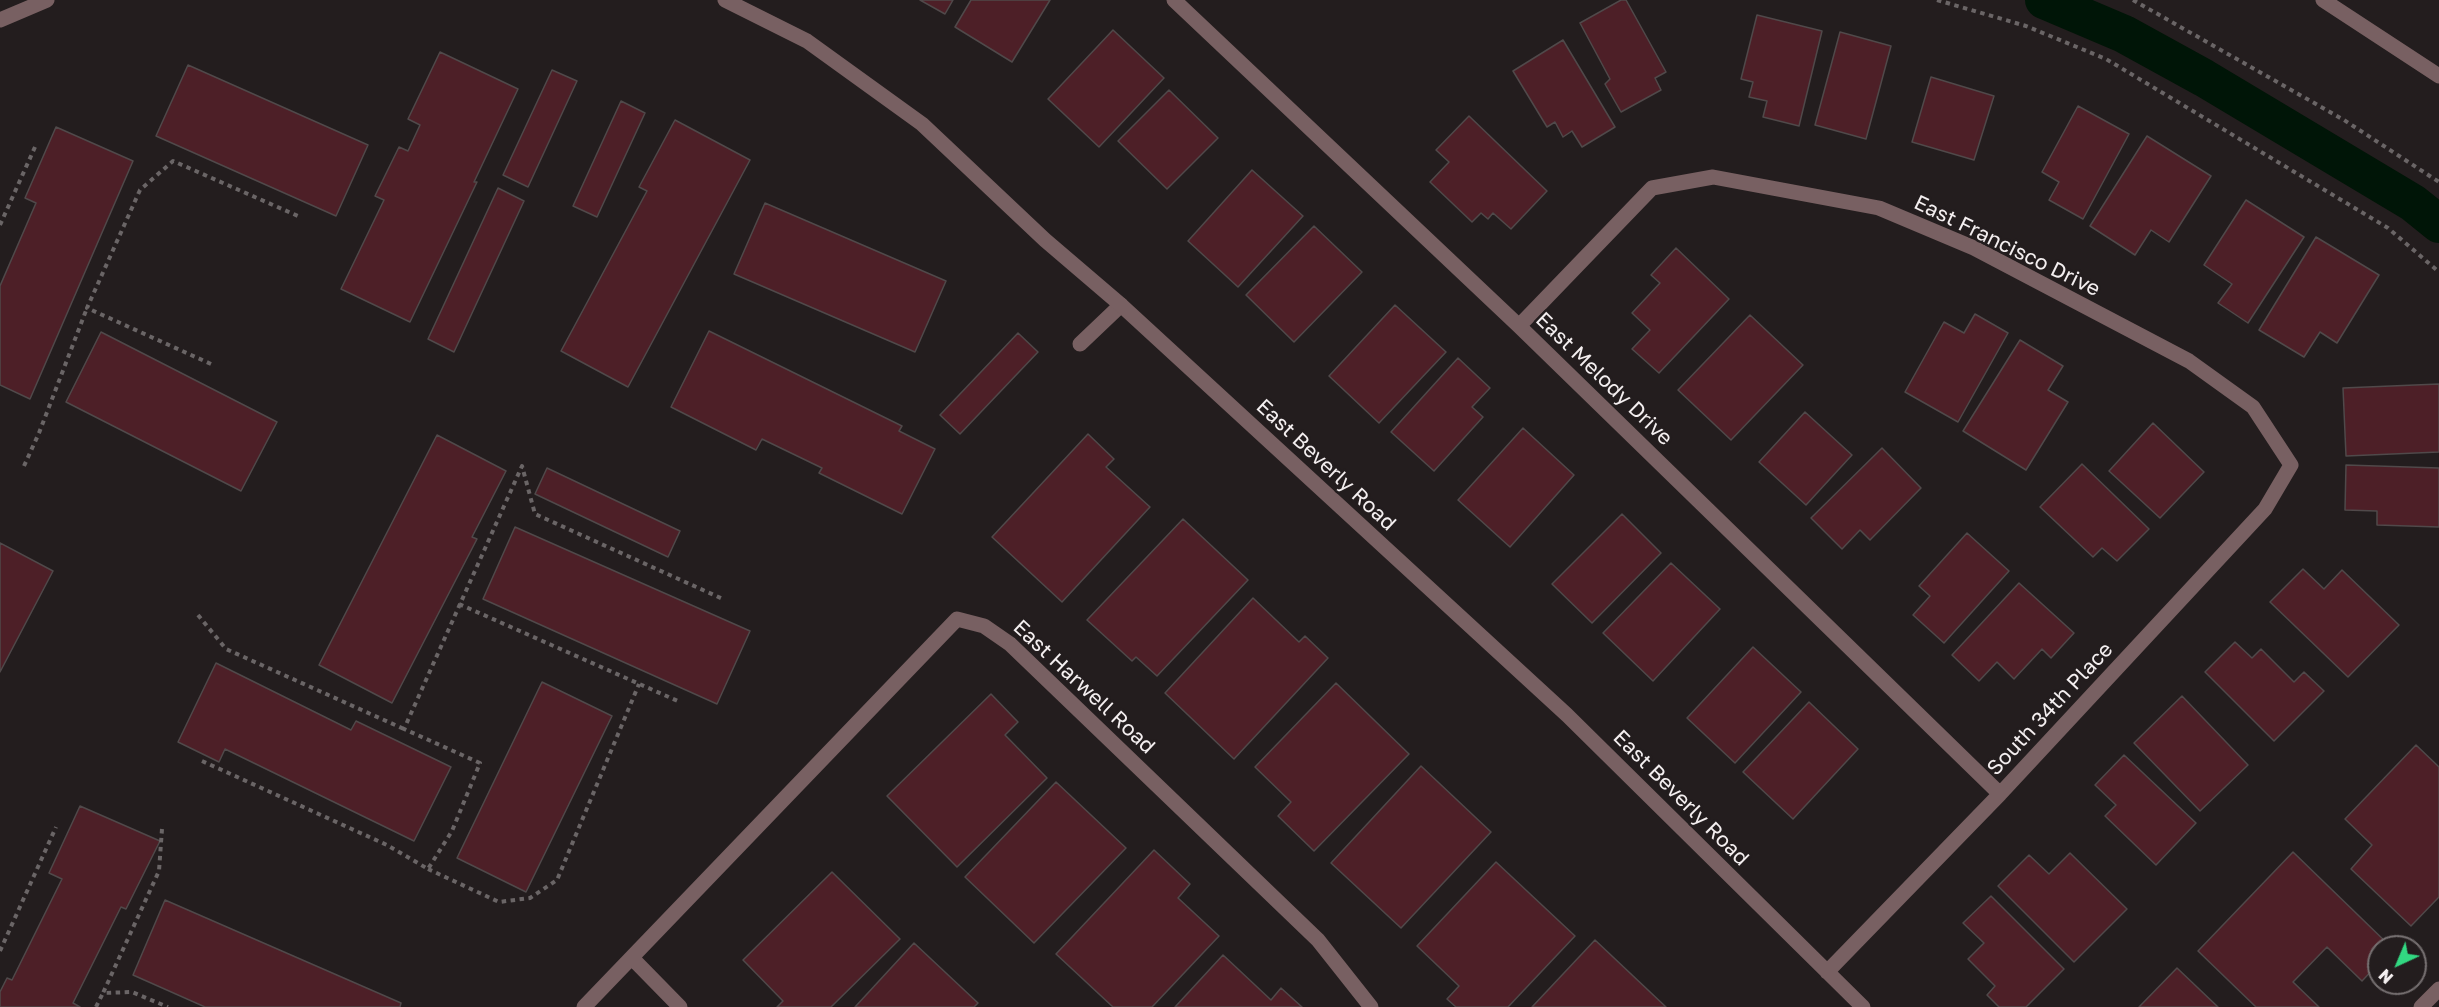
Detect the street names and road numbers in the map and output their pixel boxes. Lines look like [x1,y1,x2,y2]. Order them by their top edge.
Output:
street label: East Francisco Drive [1910,190,2104,302]
street label: East Melody Drive [1530,307,1678,451]
street label: East Beverly Road [1251,394,1401,536]
street label: East Harwell Road [1008,615,1160,759]
street label: South 34th Place [1982,637,2118,781]
street label: East Beverly Road [1608,725,1754,871]

